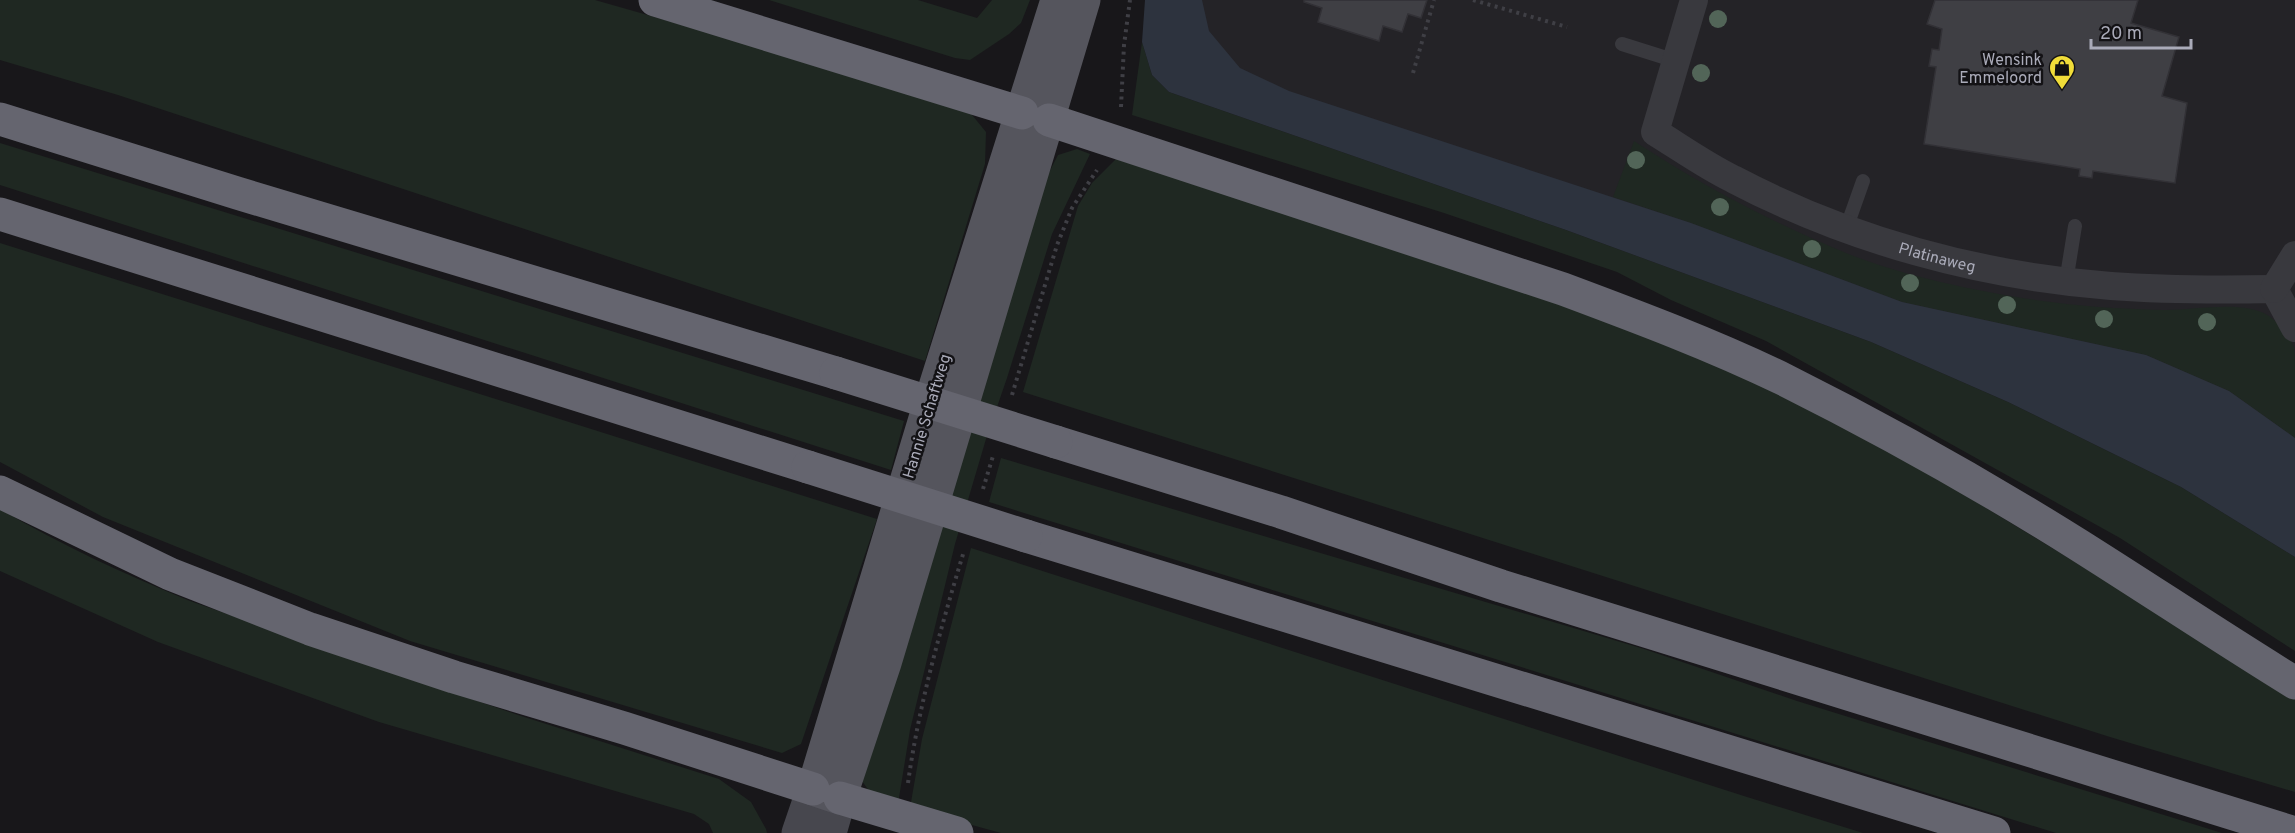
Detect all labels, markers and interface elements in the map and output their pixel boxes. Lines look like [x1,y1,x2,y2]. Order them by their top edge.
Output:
scale bar [2091,12,2192,50]
text: 20 m [2100,23,2142,46]
place label: Wensink Emmeloord [1959,51,2042,89]
shop icon: Wensink Emmeloord [2047,53,2077,91]
street label: Platinaweg [1896,239,1977,278]
street label: Hannie Schaftweg [899,352,956,481]

